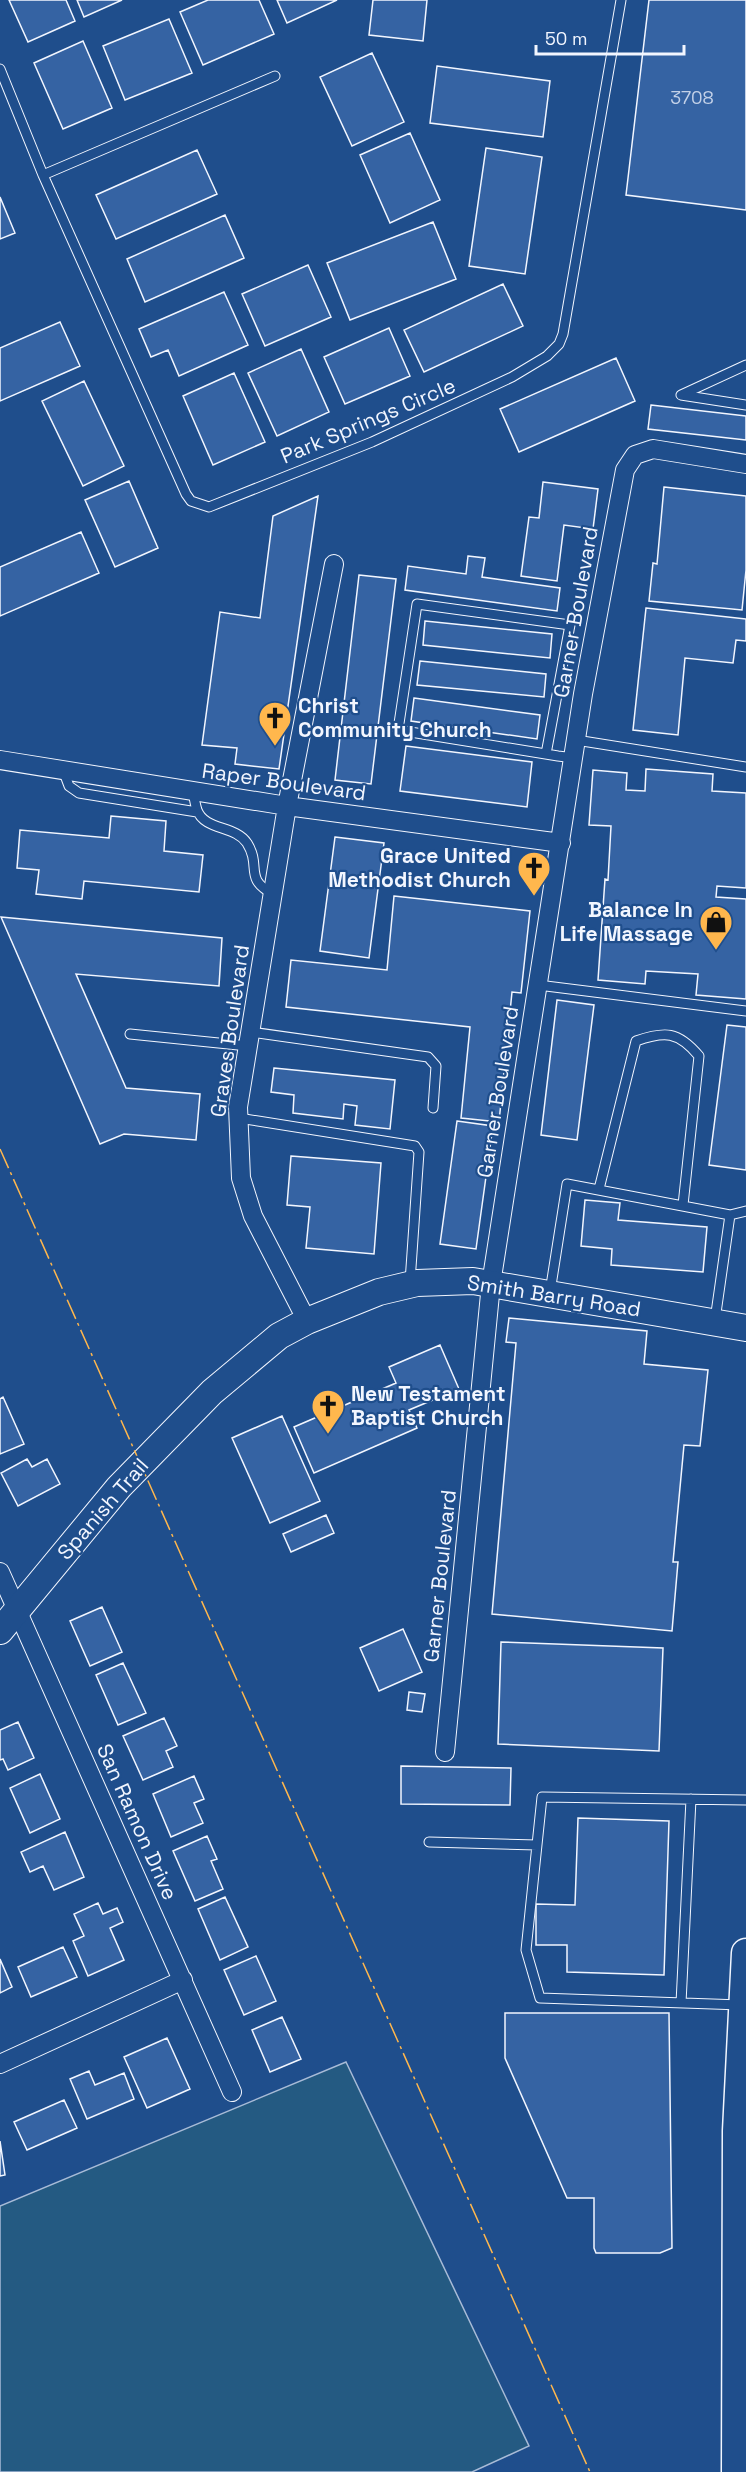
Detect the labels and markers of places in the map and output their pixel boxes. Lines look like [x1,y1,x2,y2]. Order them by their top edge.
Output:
place label: Christ Community Church [298,692,492,743]
church icon: Christ Community Church [257,700,293,747]
place label: Grace United Methodist Church [328,842,511,893]
church icon: Grace United Methodist Church [516,850,552,897]
place label: Balance In Life Massage [560,896,693,947]
shop icon: Balance In Life Massage [698,904,734,951]
place label: New Testament Baptist Church [351,1380,506,1431]
church icon: New Testament Baptist Church [310,1388,346,1435]

